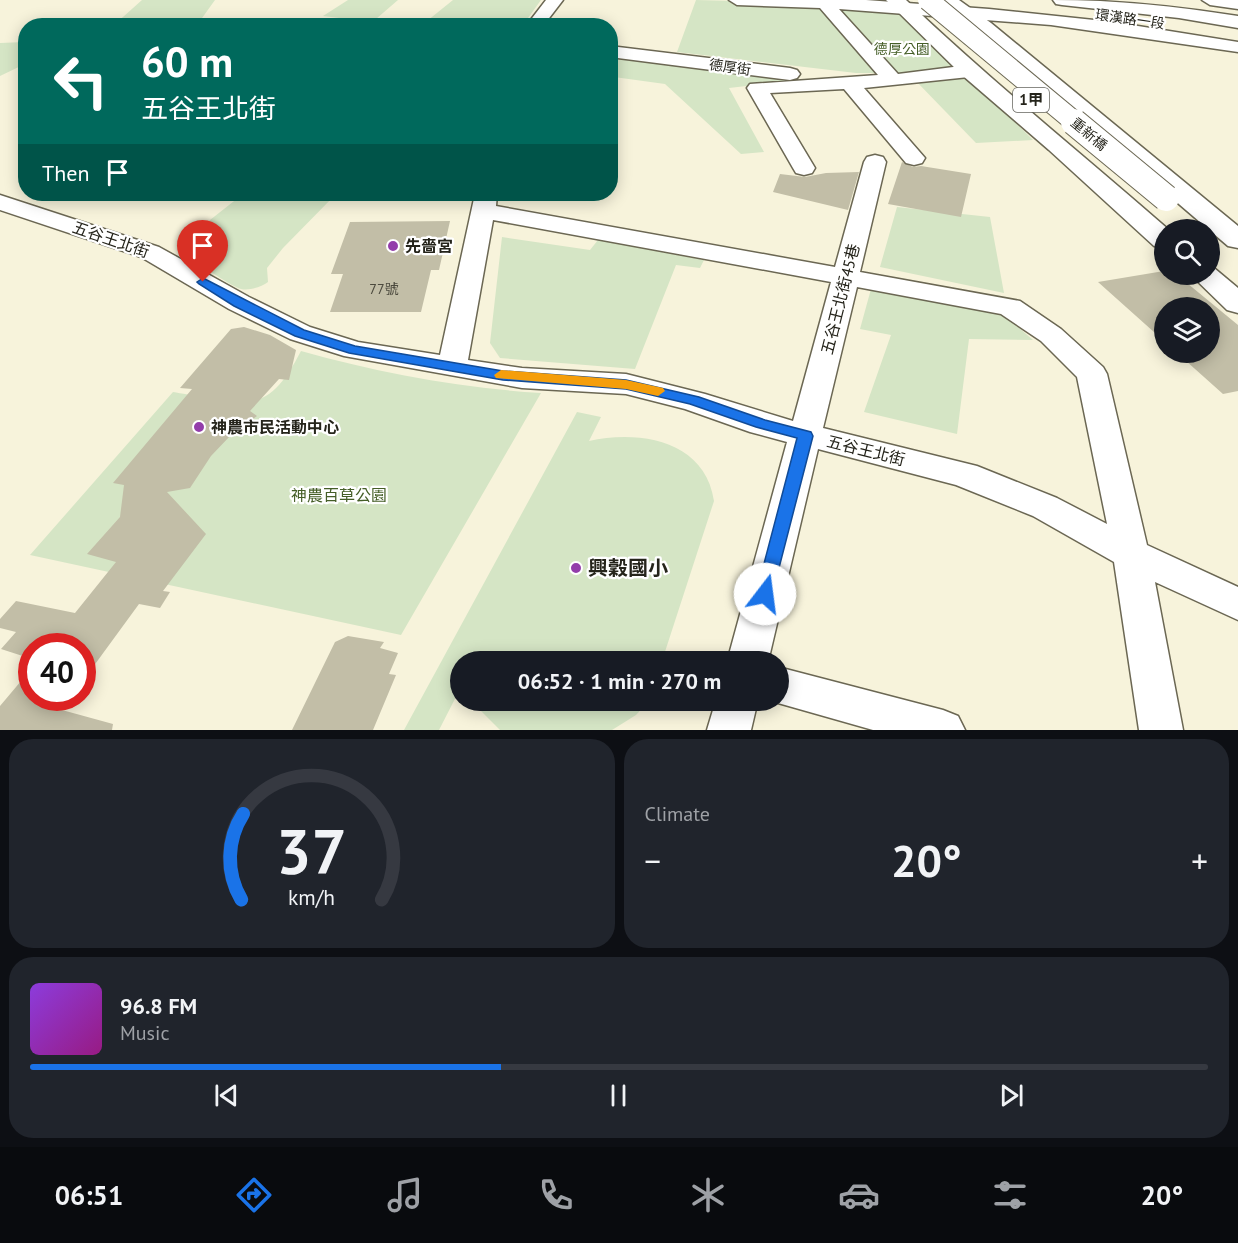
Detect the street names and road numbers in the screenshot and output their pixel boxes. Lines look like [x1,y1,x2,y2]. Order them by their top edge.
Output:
street label: 環漢路一段 [1094,5,1166,33]
street label: 德厚街 [708,55,752,79]
road number: 1甲 [1013,88,1049,112]
street label: 重新橋 [1067,114,1111,154]
street label: 五谷王北街 [70,217,152,261]
street label: 五谷王北街45巷 [817,242,863,356]
street label: 五谷王北街 [825,431,907,469]

